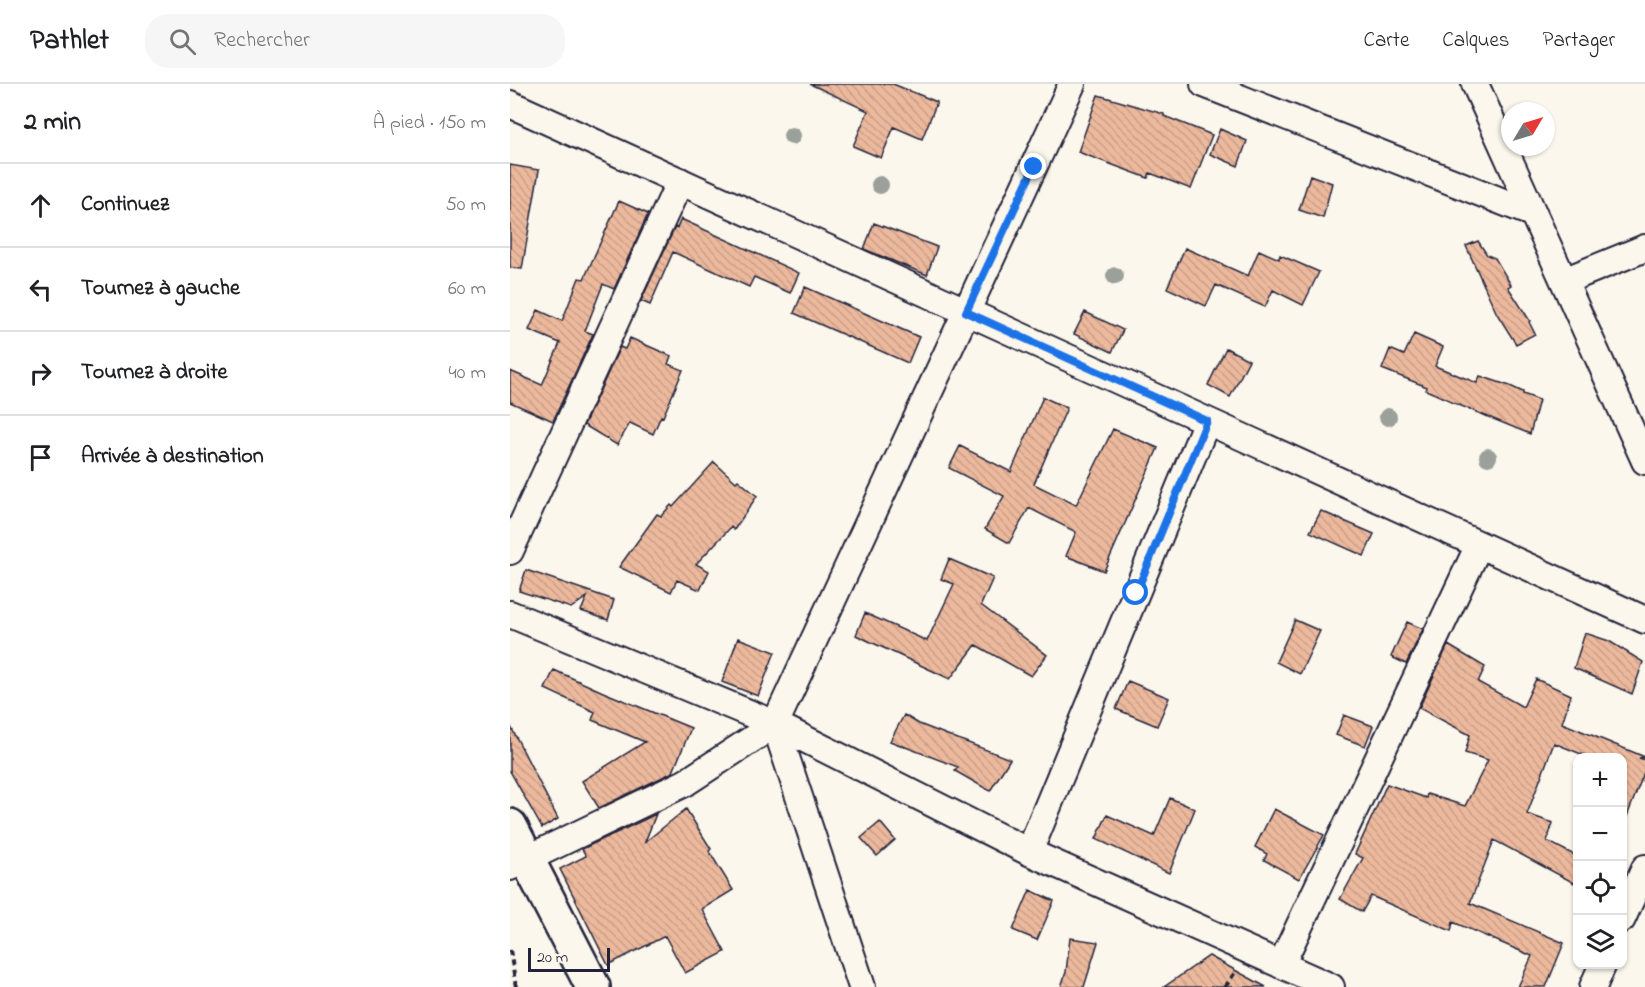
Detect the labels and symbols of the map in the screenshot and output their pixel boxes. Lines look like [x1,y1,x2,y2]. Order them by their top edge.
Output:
north arrow [1501,102,1555,156]
route end [1020,153,1046,179]
route start [1122,579,1148,605]
scale bar [528,945,610,972]

